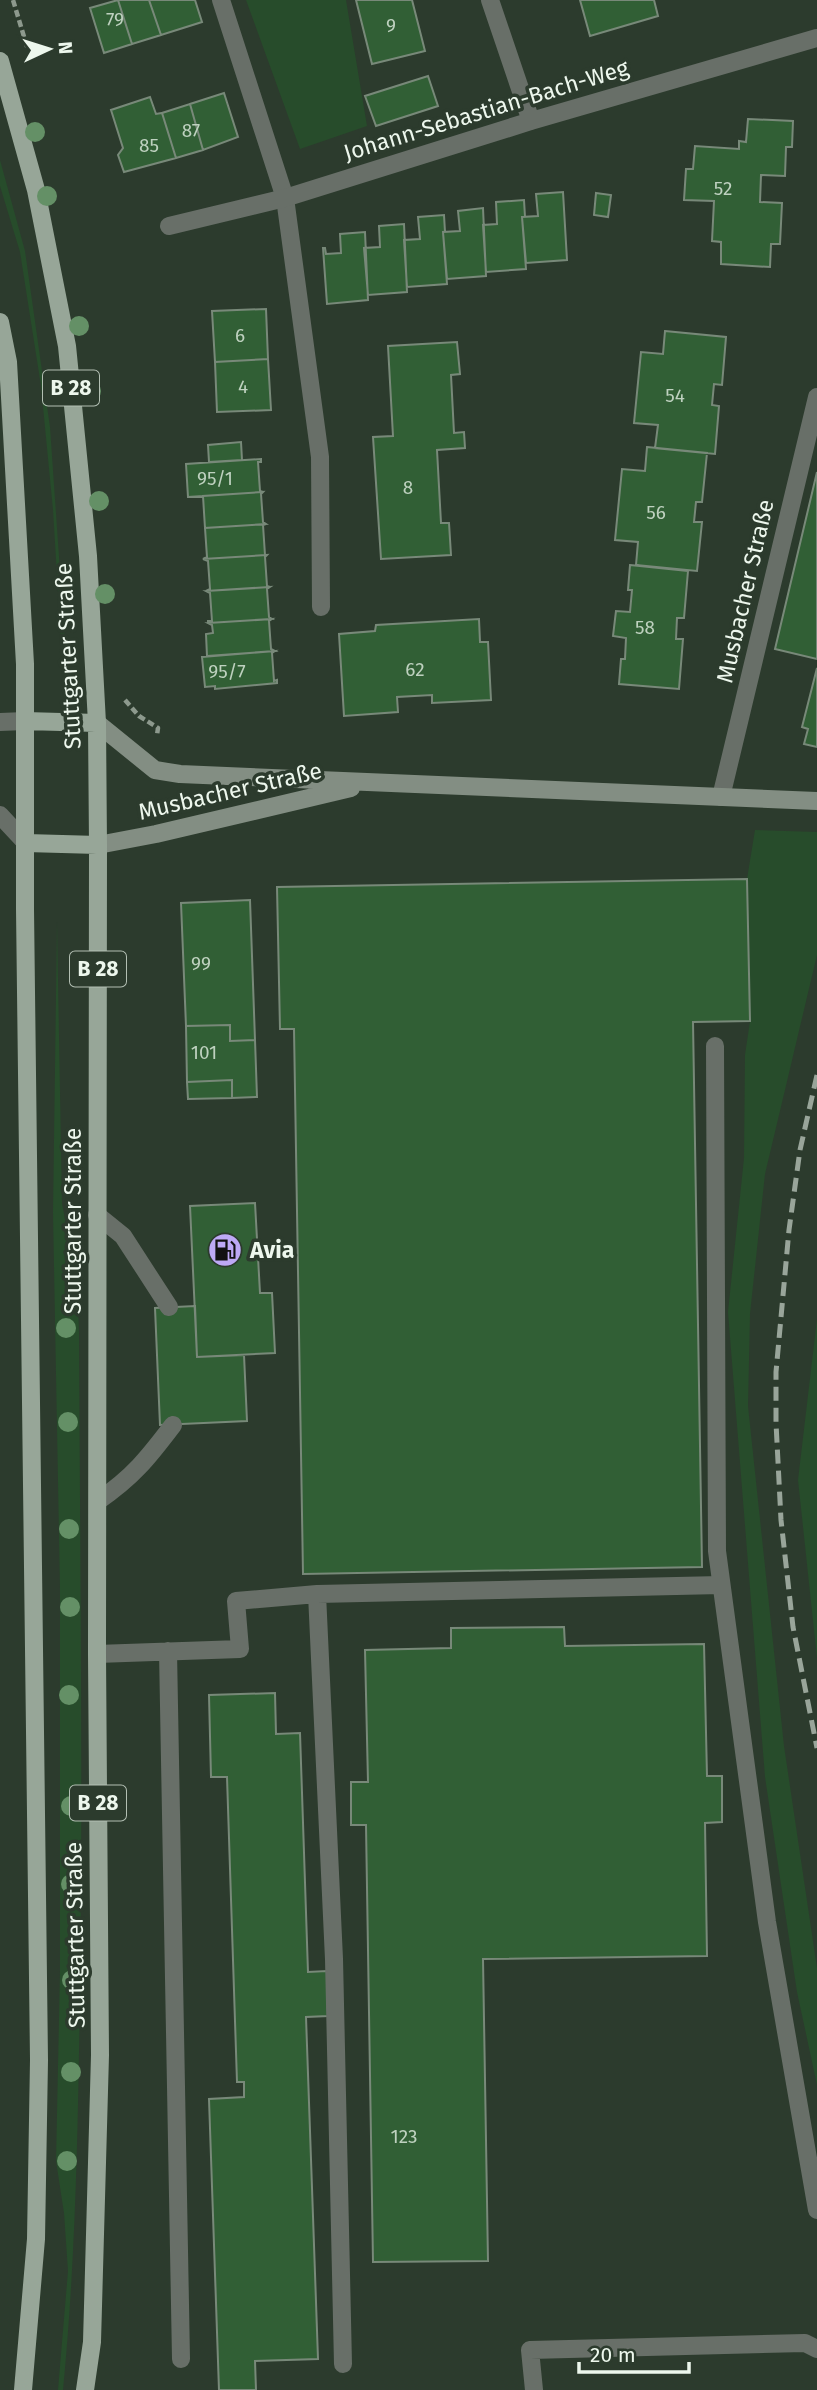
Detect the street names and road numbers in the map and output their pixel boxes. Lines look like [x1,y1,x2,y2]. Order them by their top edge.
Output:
street label: Johann-Sebastian-Bach-Weg [340,53,632,167]
road number: B 28 [43,370,99,406]
street label: Musbacher Straße [710,496,780,686]
street label: Stuttgarter Straße [49,562,87,750]
street label: Musbacher Straße [135,756,325,826]
road number: B 28 [70,951,126,986]
street label: Stuttgarter Straße [59,1128,87,1314]
road number: B 28 [70,1786,126,1820]
street label: Stuttgarter Straße [59,1842,91,2028]

